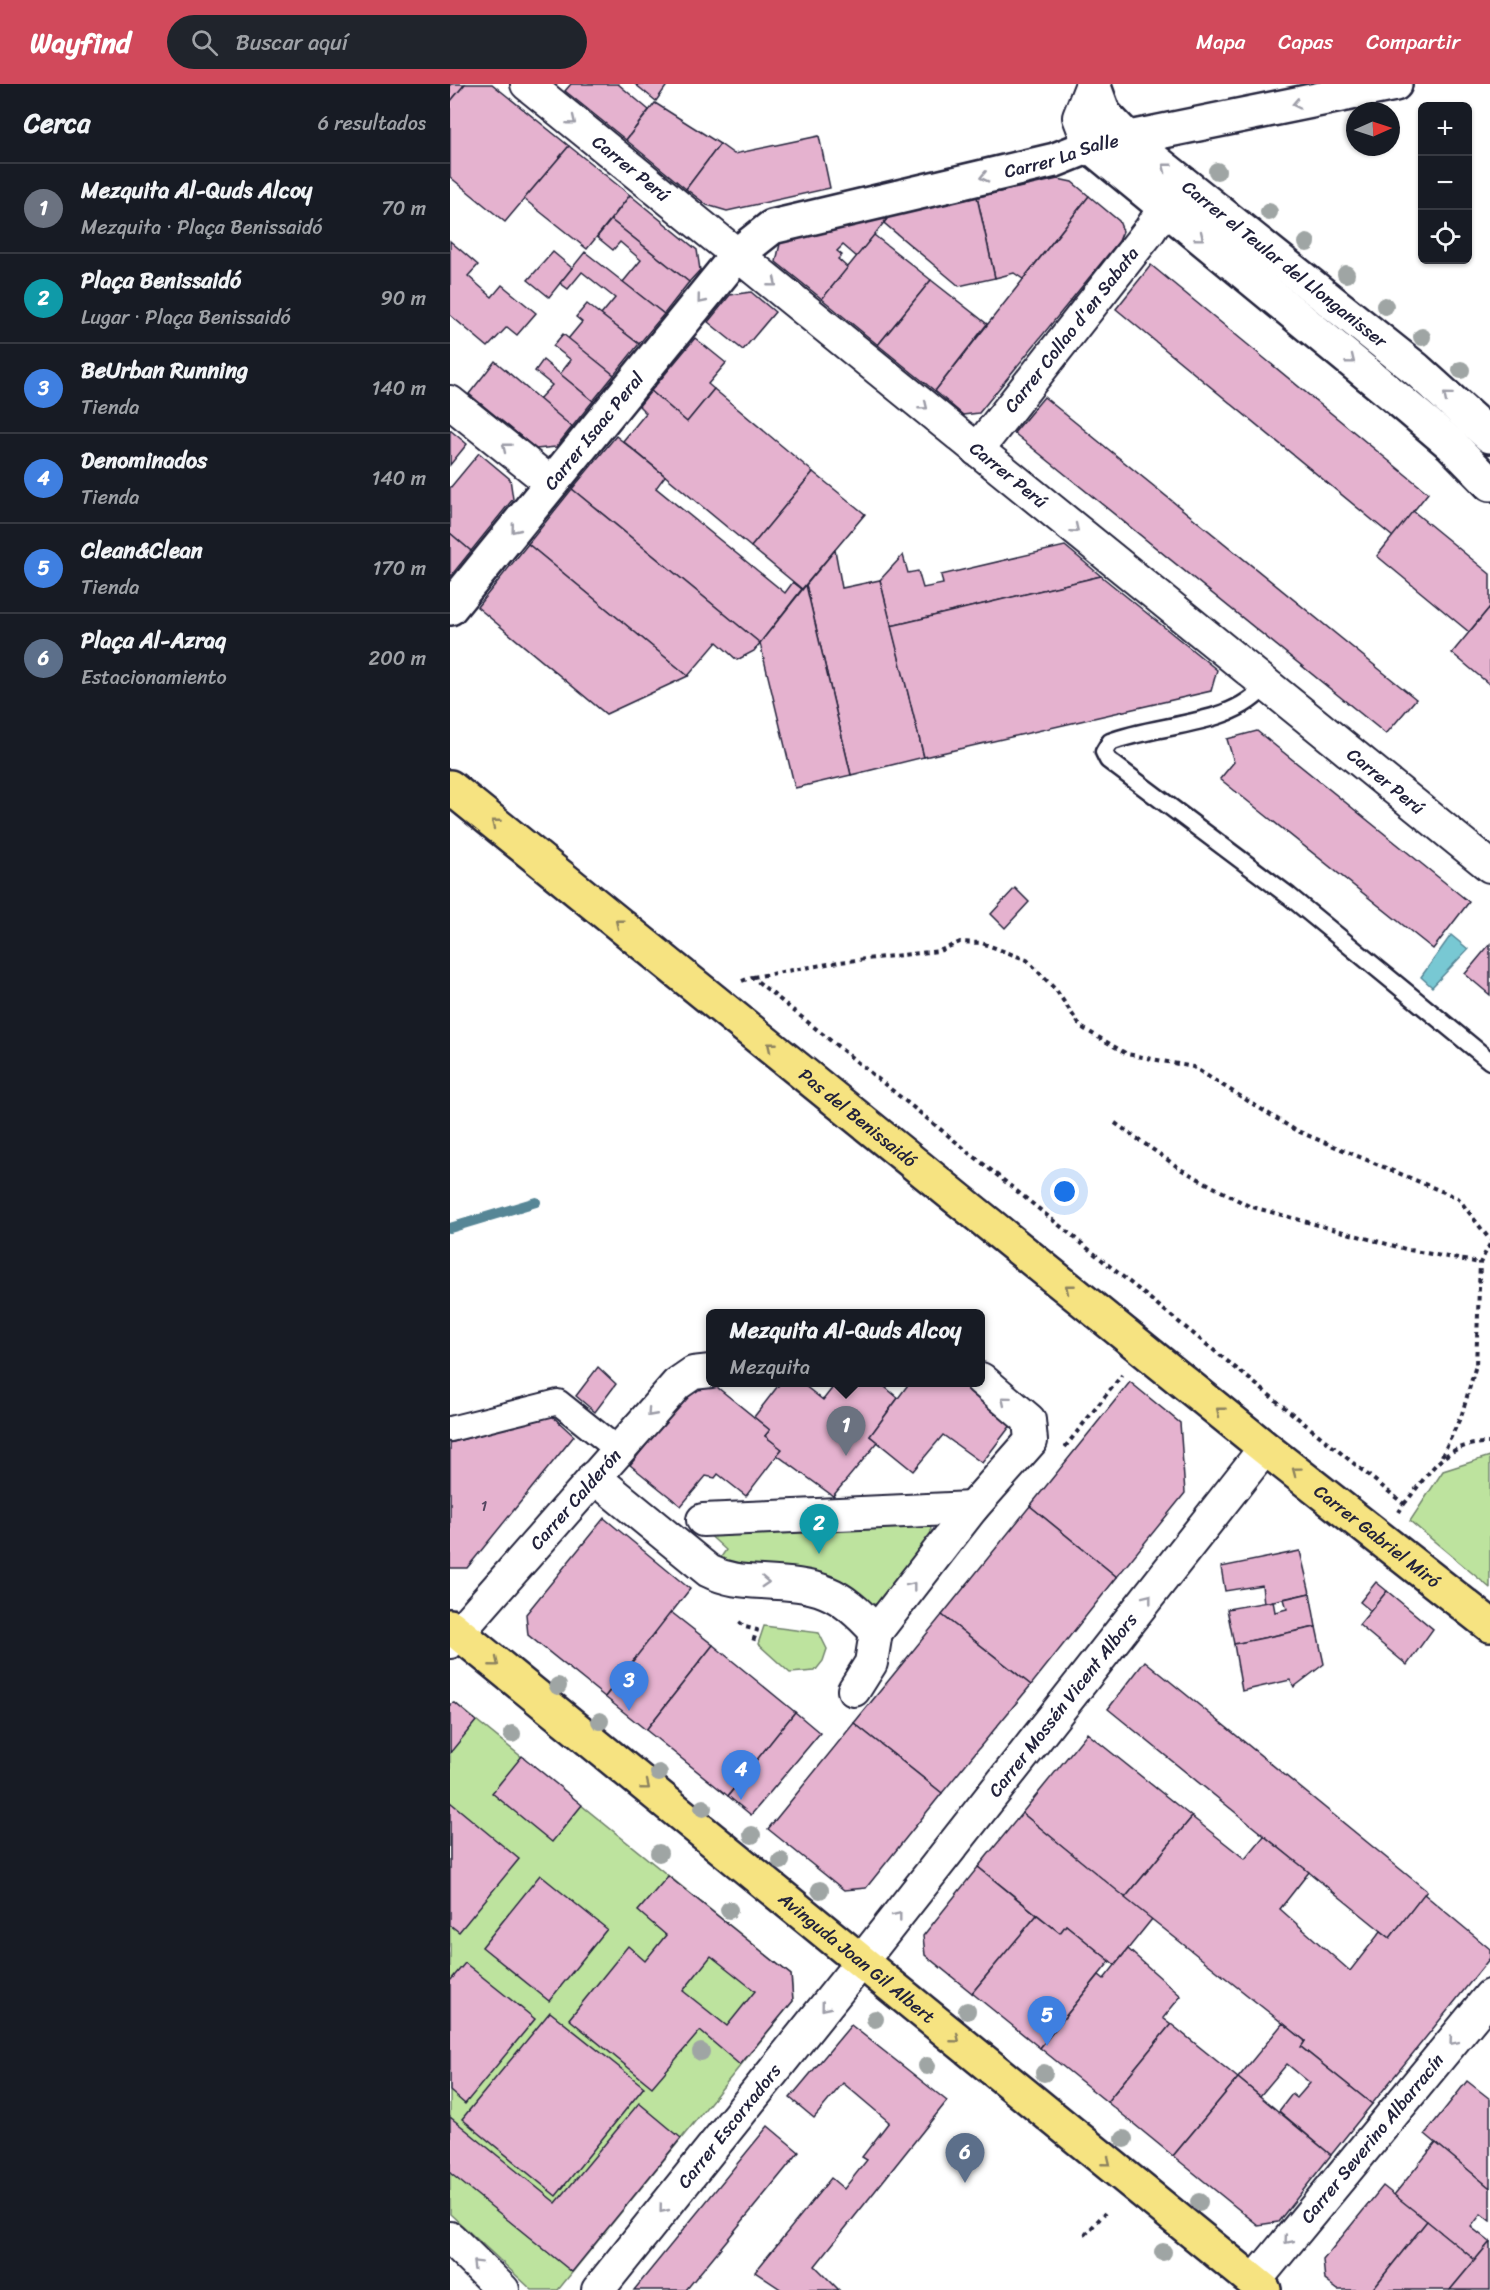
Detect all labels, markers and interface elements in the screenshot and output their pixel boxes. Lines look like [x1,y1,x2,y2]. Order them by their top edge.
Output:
search box [167,15,587,69]
text: Wayfind [30,18,131,67]
text: Buscar aquí [236,23,348,62]
text: Mapa [1196,23,1245,61]
text: Capas [1278,23,1333,61]
text: Compartir [1366,23,1460,61]
icon: search [188,26,221,59]
one-way arrow [1291,97,1301,110]
text: Cerca [24,100,90,146]
north arrow [1346,102,1400,156]
map controls [1418,102,1472,264]
button: + [1418,102,1472,156]
text: 6 resultados [318,106,426,141]
one-way arrow [565,113,576,124]
street label: Carrer La Salle [1001,125,1122,187]
street label: Carrer Perú [585,127,678,210]
button: − [1418,156,1472,210]
one-way arrow [1162,163,1173,174]
one-way arrow [979,169,989,182]
text: Mezquita Al-Quds Alcoy [81,171,312,210]
street label: Carrer el Teular del Llonganisser [1175,172,1396,357]
text: 1 [39,191,48,226]
text: 70 m [381,191,426,226]
text: Mezquita · Plaça Benissaidó [81,210,322,245]
button: locate [1418,210,1472,264]
one-way arrow [1193,230,1204,241]
street label: Carrer Collao d'en Sabata [996,240,1147,420]
text: Plaça Benissaidó [81,261,241,300]
one-way arrow [766,275,777,286]
text: 2 [38,281,49,316]
text: 90 m [381,281,426,316]
one-way arrow [698,293,709,304]
text: Lugar · Plaça Benissaidó [81,300,291,335]
text: BeUrban Running [81,351,248,390]
one-way arrow [1344,353,1355,364]
street label: Carrer Isaac Peral [536,364,653,498]
text: 3 [38,371,49,406]
text: 140 m [372,371,426,406]
text: Tienda [81,390,139,425]
one-way arrow [1443,392,1454,403]
one-way arrow [917,399,928,410]
street label: Carrer Perú [962,433,1055,517]
text: Denominados [81,441,207,480]
one-way arrow [502,443,513,454]
text: 4 [37,461,50,496]
text: 140 m [372,461,426,496]
text: Tienda [81,480,139,515]
one-way arrow [511,522,522,533]
one-way arrow [1068,522,1079,533]
text: Clean&Clean [81,531,203,570]
text: 5 [37,551,50,586]
text: 170 m [373,551,426,586]
text: Tienda [81,570,139,605]
text: Plaça Al-Azraq [81,621,226,660]
text: 6 [38,641,49,676]
text: 200 m [369,641,426,676]
text: Estacionamiento [81,660,227,695]
street label: Carrer Perú [1339,739,1432,823]
one-way arrow [491,820,502,831]
one-way arrow [615,920,626,931]
one-way arrow [766,1042,777,1053]
street label: Pas del Benissaidó [792,1060,925,1176]
your location [1050,1177,1079,1206]
one-way arrow [1064,1284,1075,1295]
popup [706,1309,985,1387]
text: Mezquita Al-Quds Alcoy [730,1311,961,1350]
text: Mezquita [730,1350,810,1385]
one-way arrow [1001,1396,1012,1407]
one-way arrow [647,1406,658,1417]
pin: 1 [826,1406,866,1456]
one-way arrow [1216,1407,1227,1418]
street label: Carrer Calderón [522,1441,630,1558]
one-way arrow [1292,1467,1303,1478]
street label: Carrer Gabriel Miró [1307,1476,1448,1597]
house number: 1 [481,1493,487,1519]
pin: 2 [800,1504,838,1554]
one-way arrow [761,1575,770,1588]
one-way arrow [904,1582,915,1593]
one-way arrow [1140,1593,1151,1604]
street label: Carrer Mossén Vicent Albors [980,1605,1146,1804]
one-way arrow [488,1655,499,1666]
pin: 3 [610,1662,648,1711]
pin: 4 [722,1750,760,1800]
one-way arrow [639,1779,650,1790]
street label: Avinguda Joan Gil Albert [770,1883,943,2032]
one-way arrow [890,1912,901,1923]
pin: 5 [1028,1996,1066,2046]
one-way arrow [821,2001,832,2012]
one-way arrow [949,2031,960,2042]
one-way arrow [1449,2034,1460,2045]
street label: Carrer Severino Albarracín [1292,2046,1453,2231]
street label: Carrer Escorxadors [669,2056,790,2196]
pin: 6 [946,2134,984,2183]
one-way arrow [1100,2155,1111,2166]
one-way arrow [660,2202,671,2213]
one-way arrow [1285,2233,1296,2244]
one-way arrow [473,2260,483,2271]

